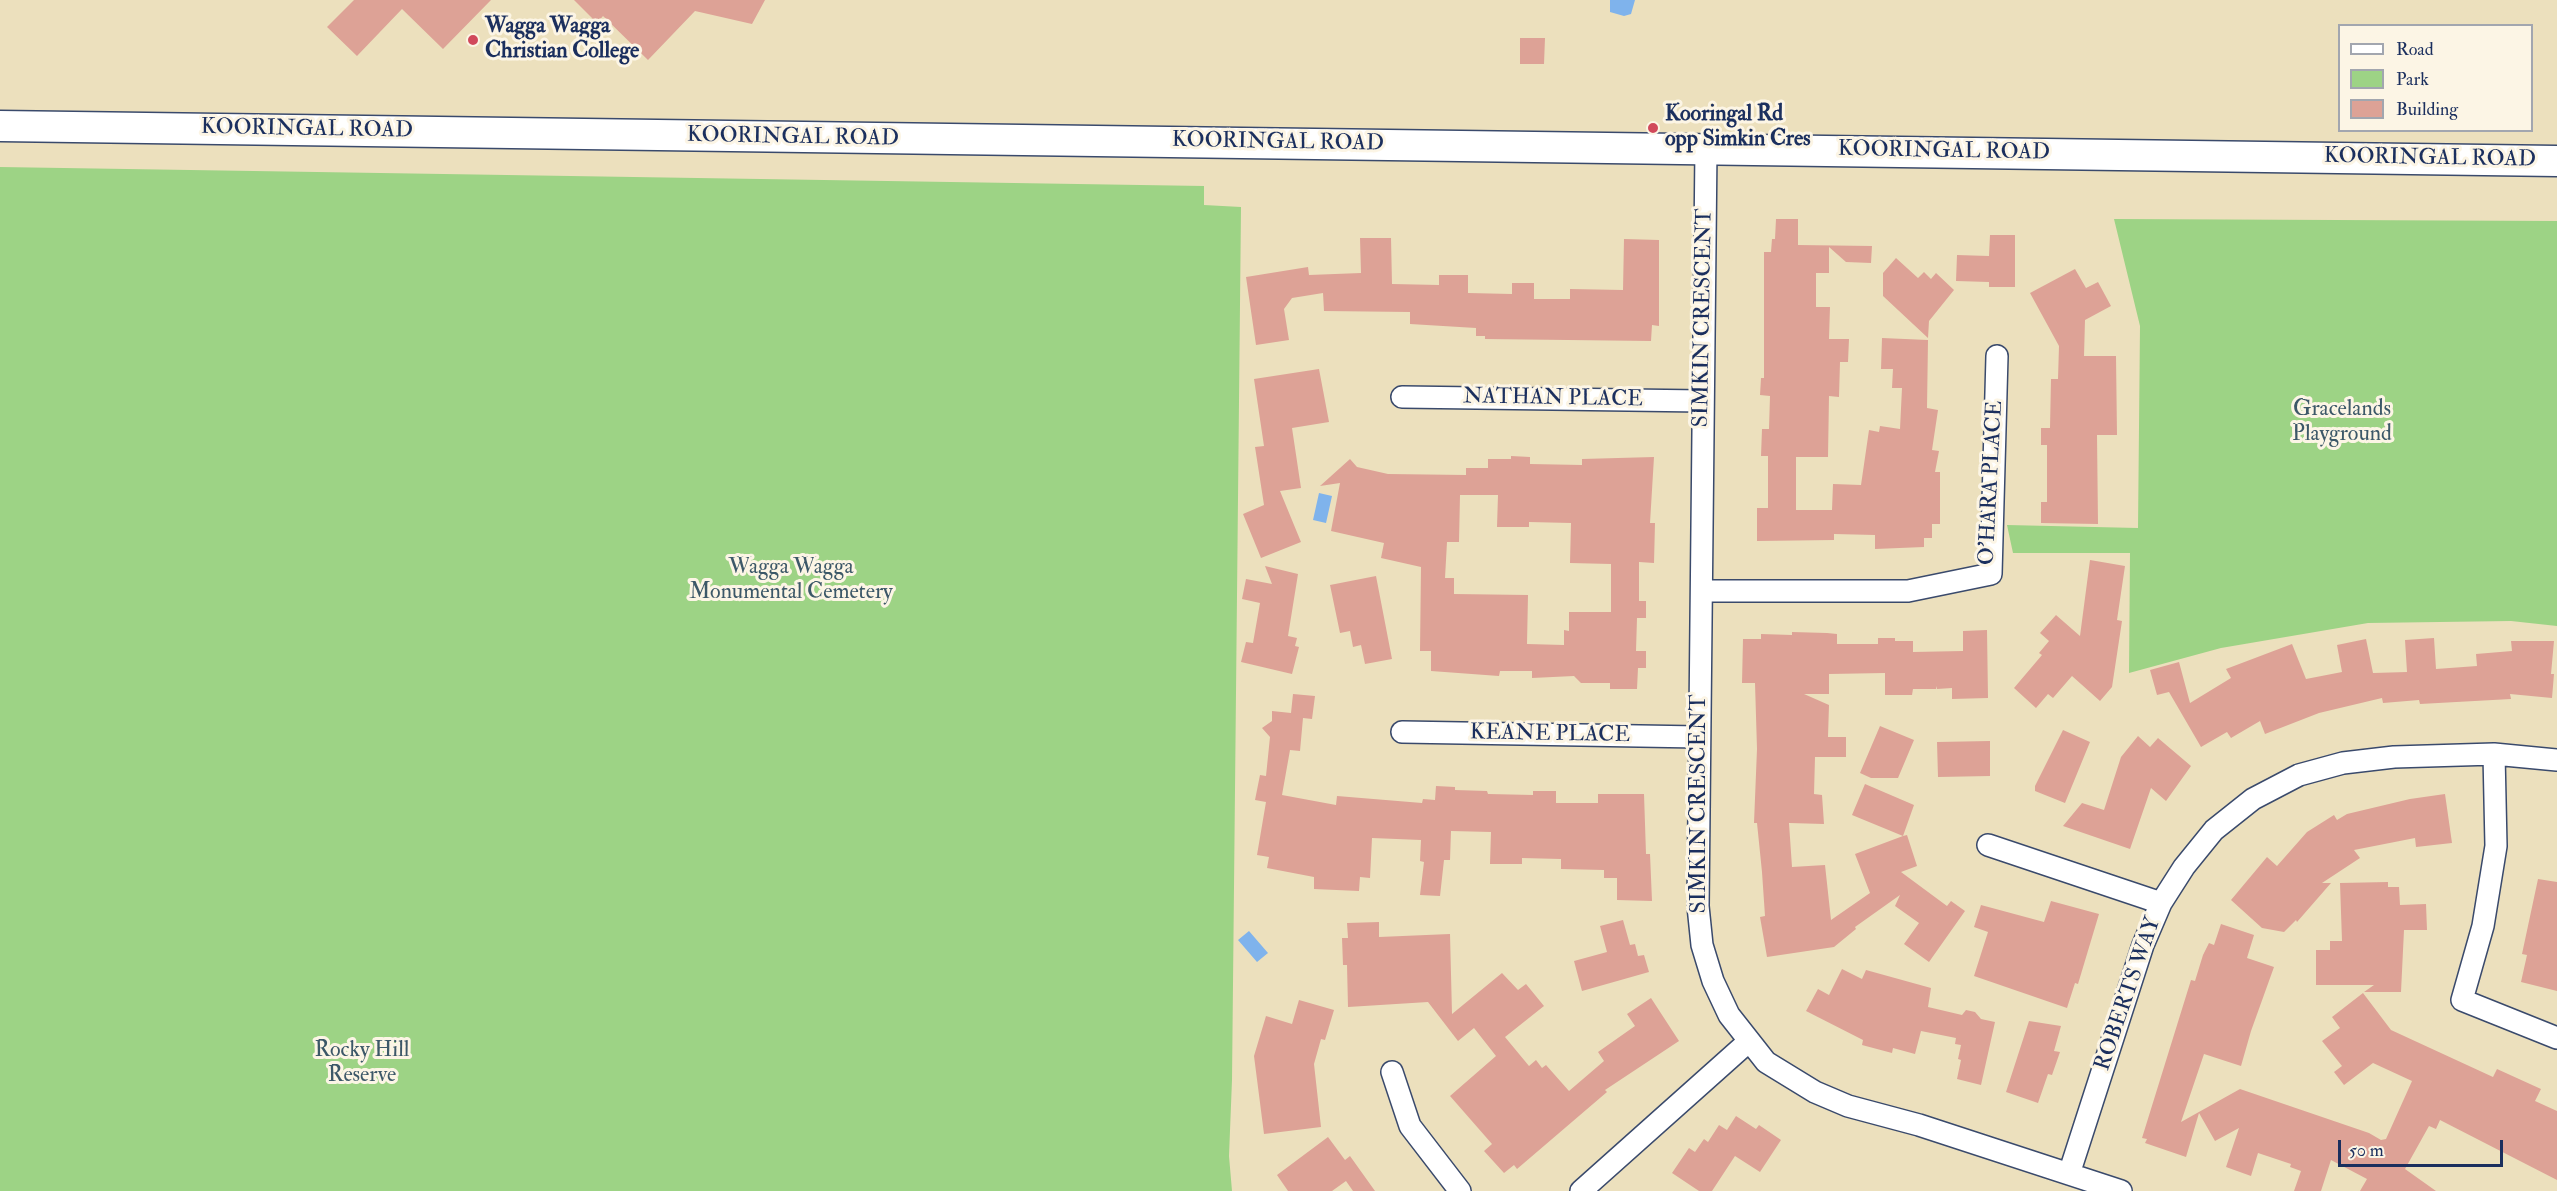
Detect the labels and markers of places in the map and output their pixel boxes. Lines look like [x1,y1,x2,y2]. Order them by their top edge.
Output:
place label: Wagga Wagga Christian College [485,14,639,66]
marker: Wagga Wagga Christian College [466,33,480,47]
place label: Kooringal Rd opp Simkin Cres [1665,102,1811,154]
marker: Kooringal Rd opp Simkin Cres [1646,121,1660,135]

